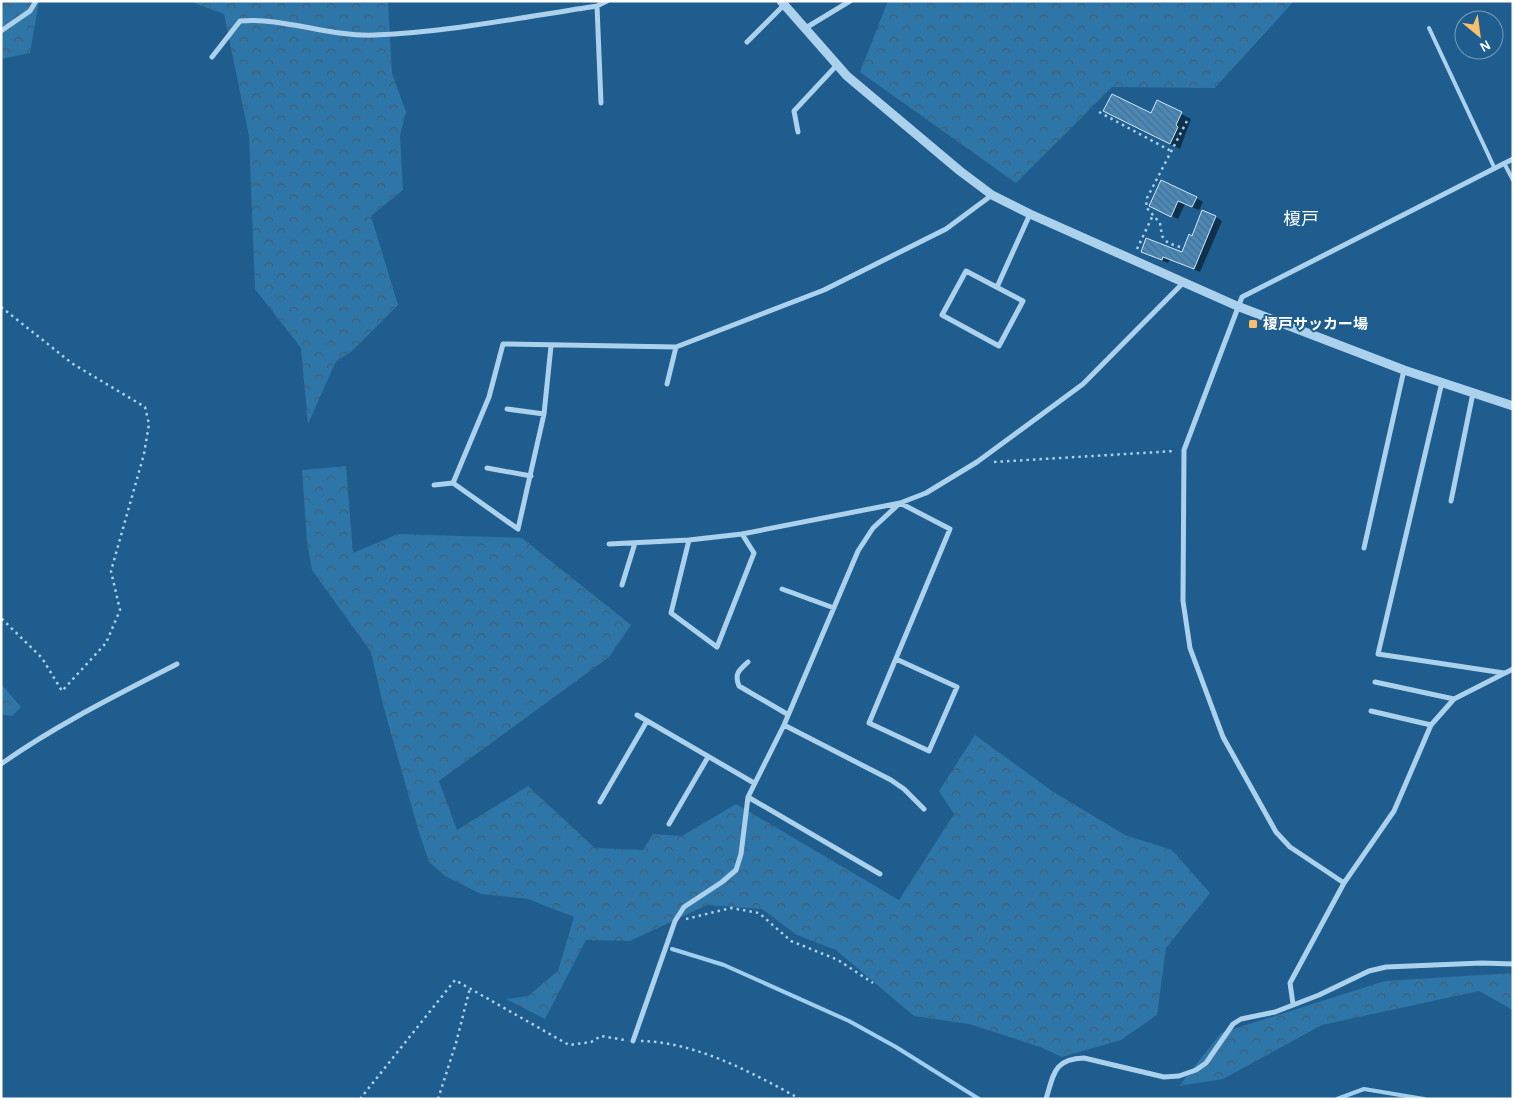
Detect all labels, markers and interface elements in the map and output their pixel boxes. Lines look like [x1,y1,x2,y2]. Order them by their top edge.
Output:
north arrow [1454,10,1504,60]
text: N [1477,37,1492,54]
district label: 榎戸 [1283,210,1319,229]
place label: 榎戸サッカー場 [1263,316,1368,332]
marker: 榎戸サッカー場 [1247,318,1259,330]

